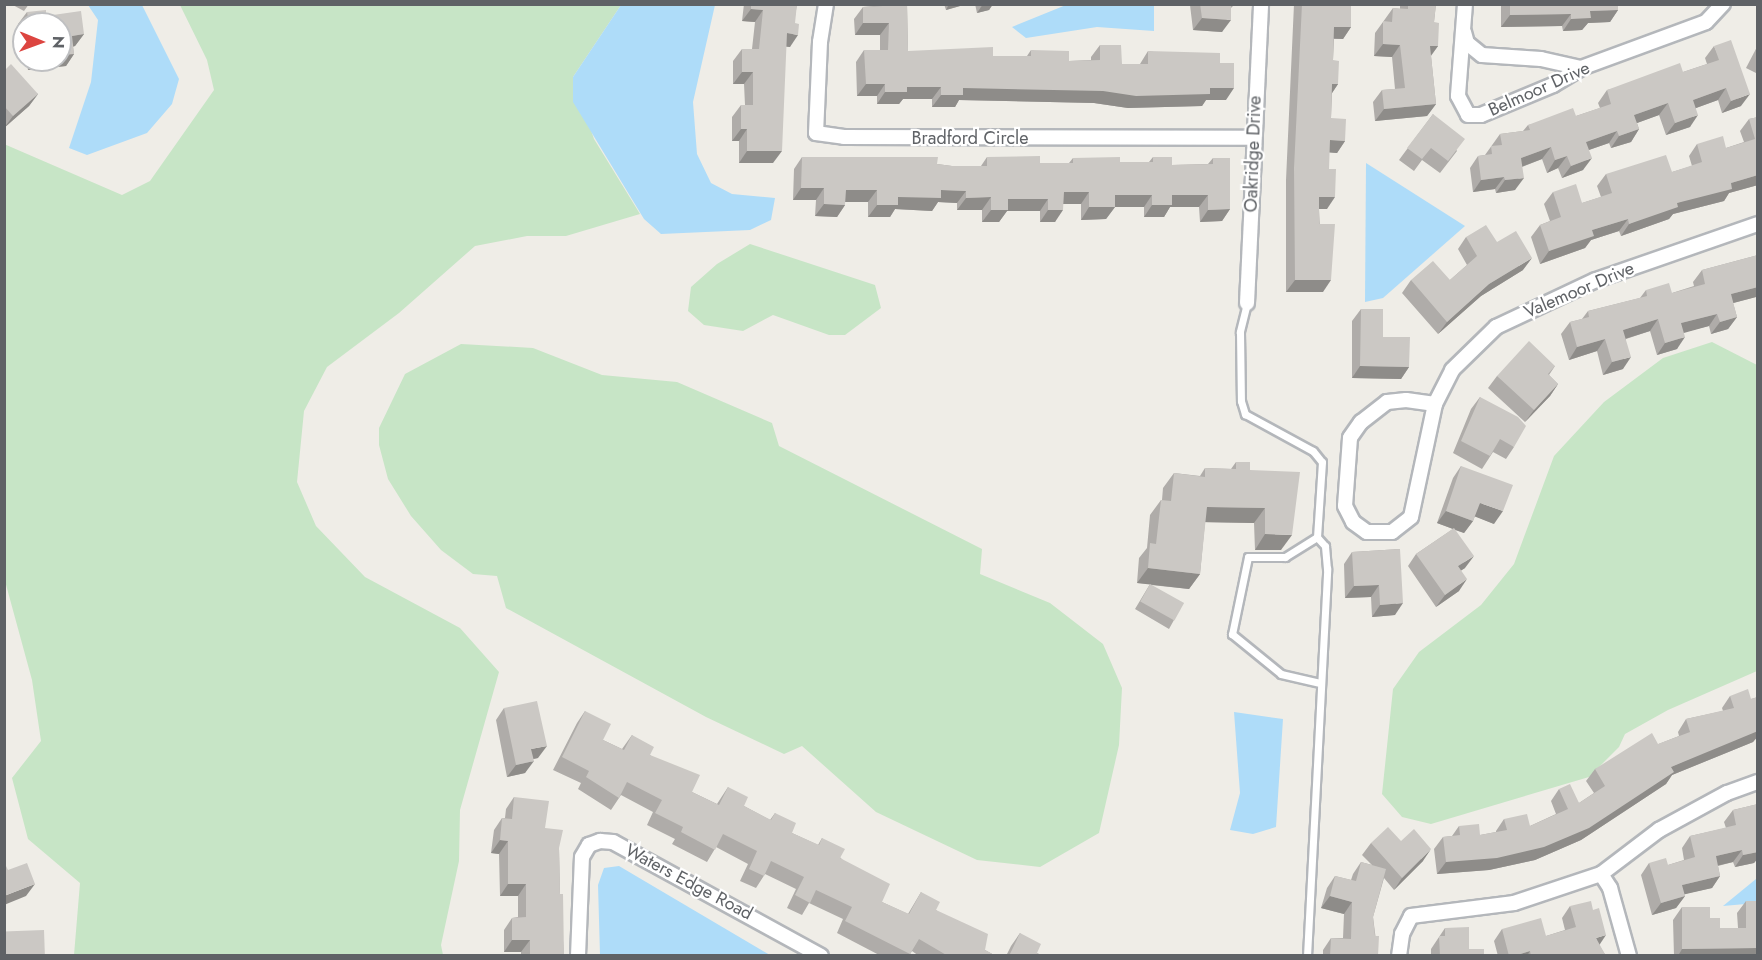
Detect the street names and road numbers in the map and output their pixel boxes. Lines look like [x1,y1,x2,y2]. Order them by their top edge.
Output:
street label: Belmoor Drive [1485,57,1593,121]
street label: Oakridge Drive [1240,95,1266,213]
street label: Bradford Circle [912,127,1028,149]
street label: Valemoor Drive [1521,257,1637,323]
street label: Waters Edge Road [622,839,756,925]

